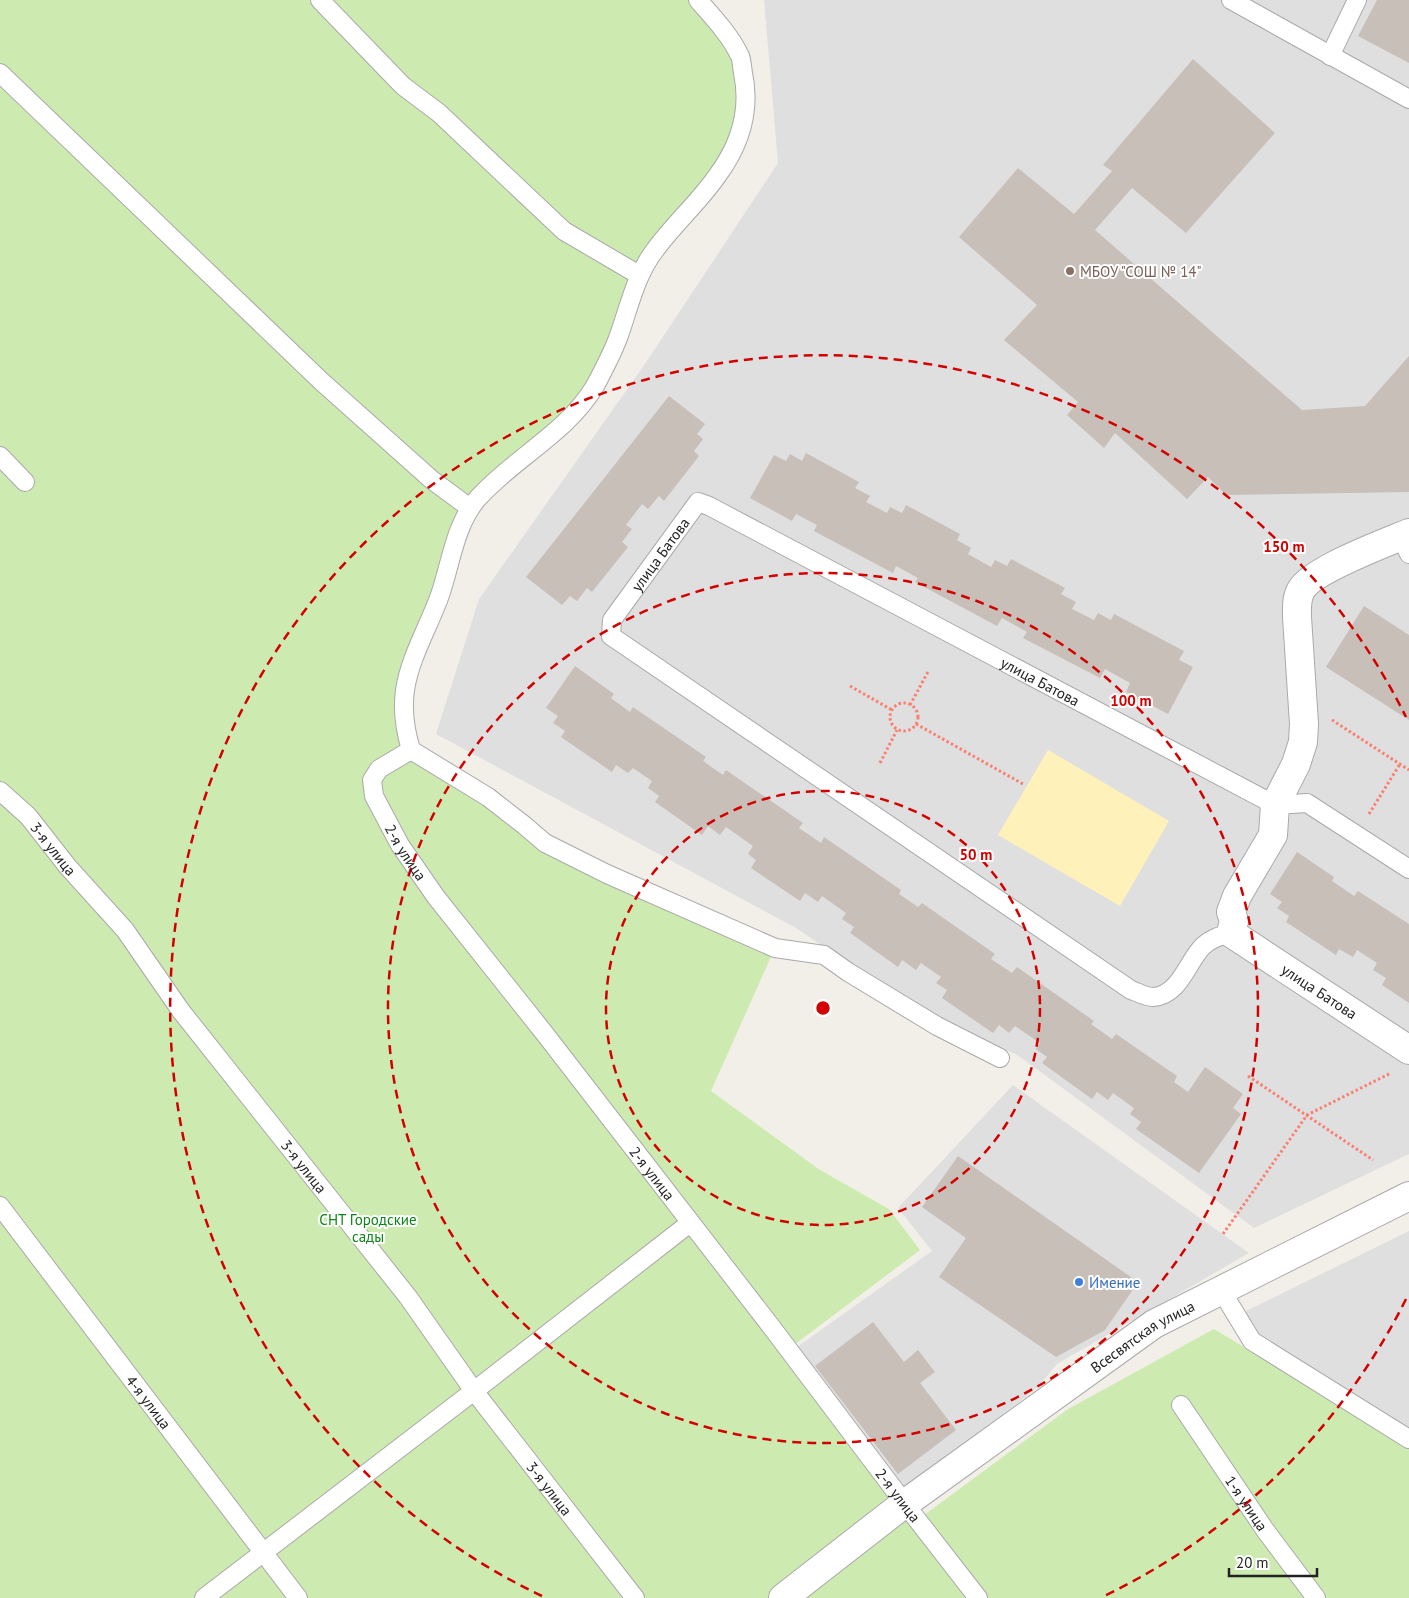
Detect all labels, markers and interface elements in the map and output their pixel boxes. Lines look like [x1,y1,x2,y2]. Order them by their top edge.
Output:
place label: МБОУ "СОШ № 14" [1080,262,1202,281]
marker: МБОУ "СОШ № 14" [1064,265,1076,277]
street label: улица Батова [627,513,693,595]
text: 150 m [1263,537,1305,556]
street label: улица Батова [998,652,1083,710]
text: 100 m [1110,691,1152,710]
street label: 3-я улица [27,818,81,879]
street label: 2-я улица [381,821,431,884]
text: 50 m [960,845,992,864]
street label: улица Батова [1278,959,1361,1023]
centre of rings [814,999,832,1017]
street label: 3-я улица [277,1136,331,1197]
street label: 2-я улица [626,1142,679,1204]
park label: СНТ Городские сады [319,1210,417,1246]
place label: Имение [1089,1273,1140,1292]
marker: Имение [1073,1276,1085,1288]
street label: Всесвятская улица [1086,1296,1198,1376]
street label: 4-я улица [122,1371,175,1433]
street label: 3-я улица [523,1458,576,1519]
street label: 2-я улица [872,1464,925,1526]
street label: 1-я улица [1221,1472,1272,1534]
scale bar [1229,1546,1316,1578]
text: 20 m [1236,1553,1269,1572]

